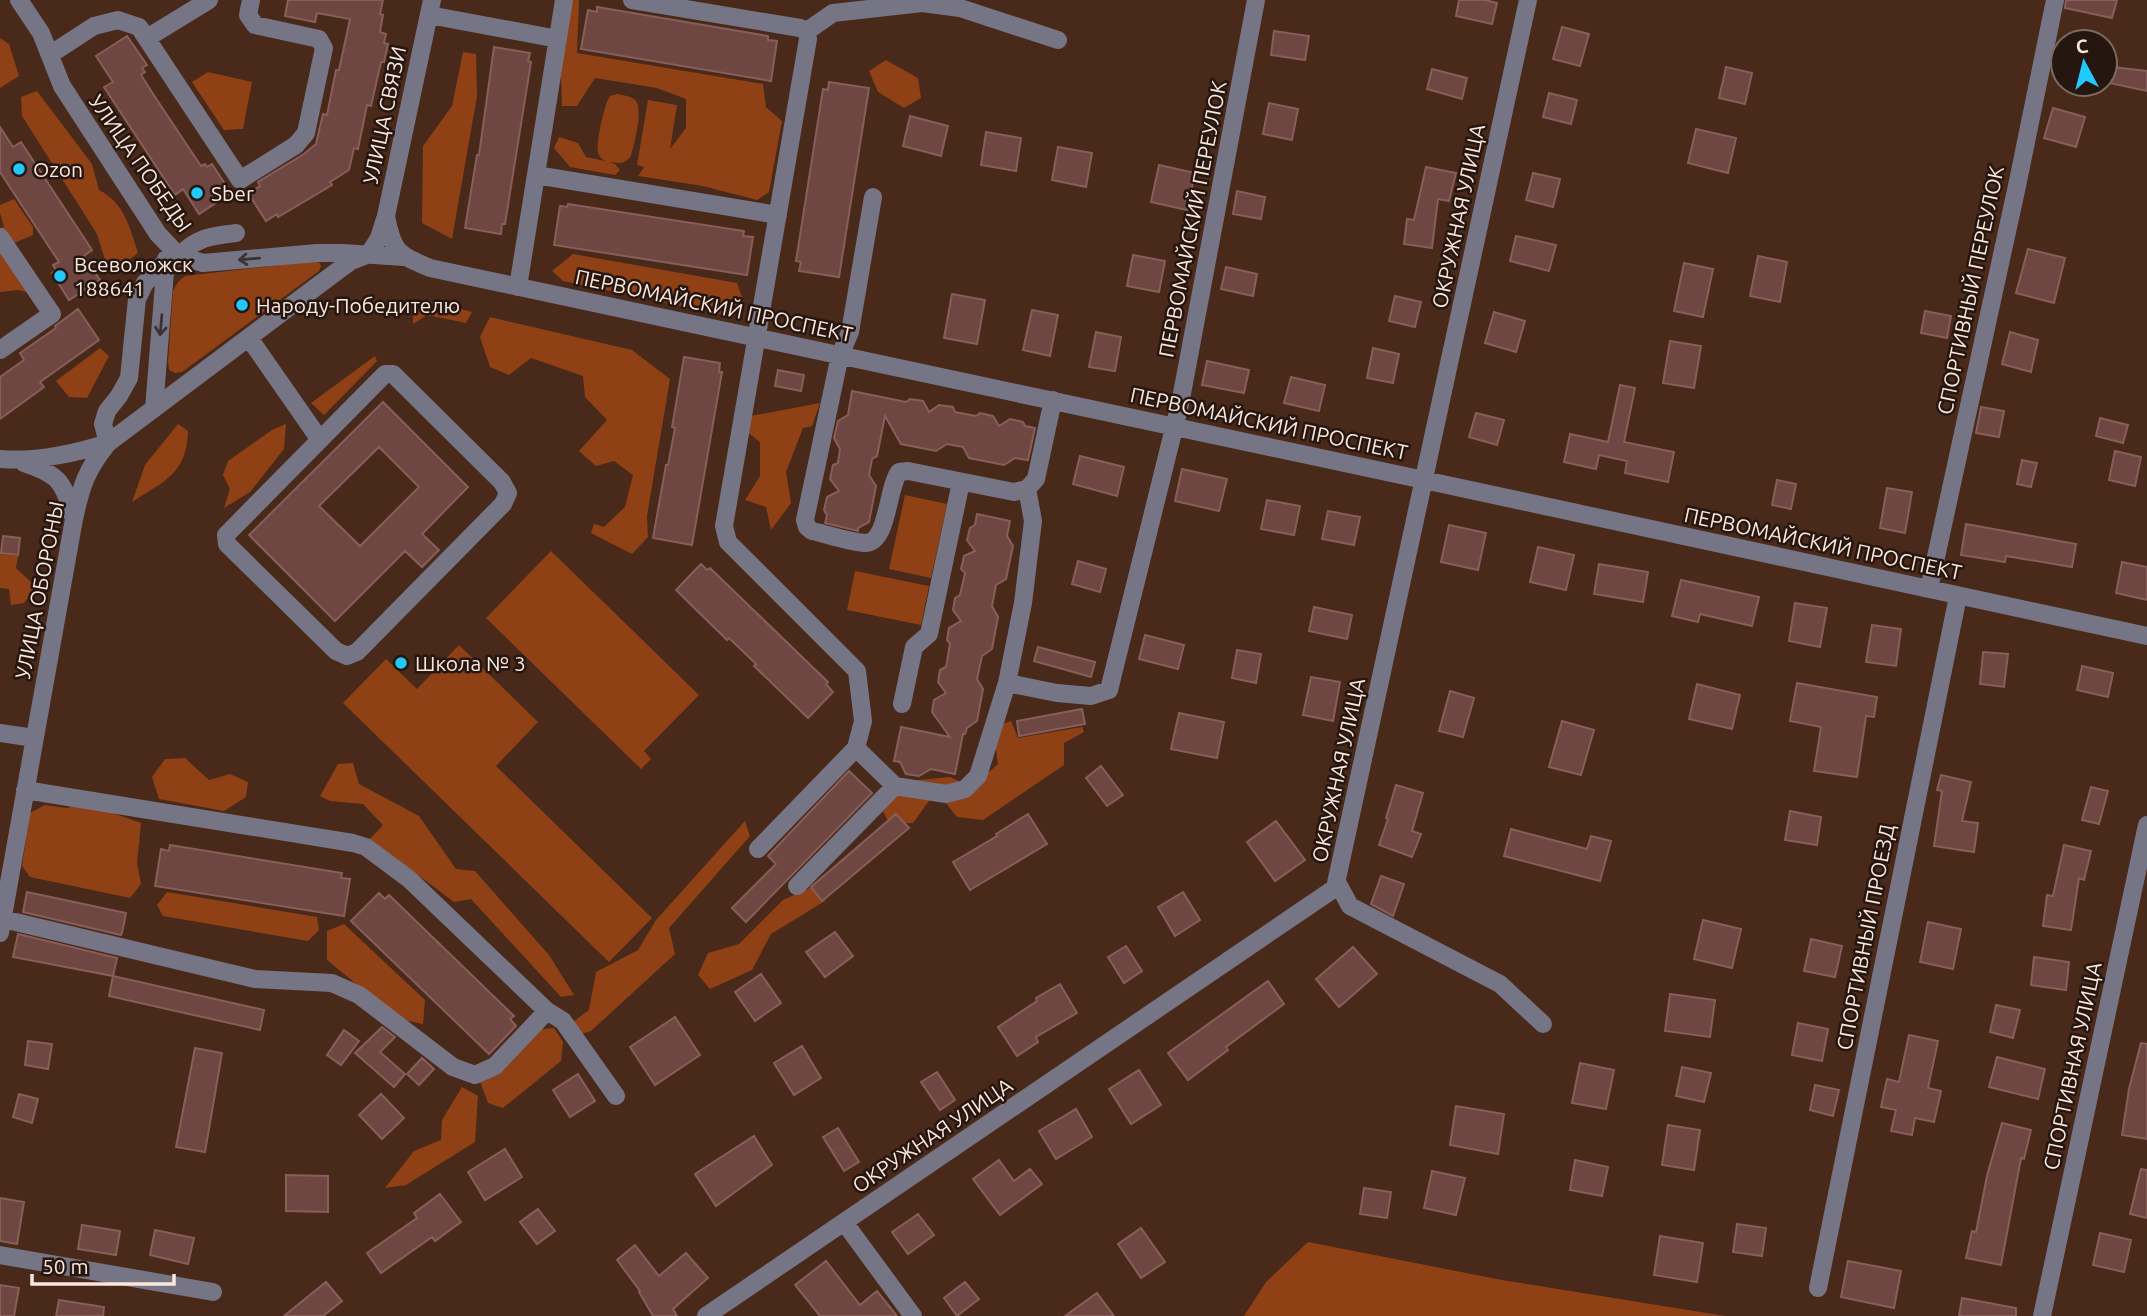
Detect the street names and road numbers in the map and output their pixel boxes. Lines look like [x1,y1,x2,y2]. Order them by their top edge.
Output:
street label: УЛИЦА СВЯЗИ [358,44,410,186]
street label: ПЕРВОМАЙСКИЙ ПЕРЕУЛОК [1153,79,1231,359]
street label: УЛИЦА ПОБЕДЫ [85,90,197,236]
street label: ОКРУЖНАЯ УЛИЦА [1427,121,1489,310]
street label: СПОРТИВНЫЙ ПЕРЕУЛОК [1932,163,2008,416]
street label: ПЕРВОМАЙСКИЙ ПРОСПЕКТ [573,264,855,346]
street label: ПЕРВОМАЙСКИЙ ПРОСПЕКТ [1128,382,1410,464]
street label: УЛИЦА ОБОРОНЫ [10,499,68,681]
street label: ПЕРВОМАЙСКИЙ ПРОСПЕКТ [1682,502,1964,584]
street label: ОКРУЖНАЯ УЛИЦА [1307,675,1369,864]
street label: СПОРТИВНЫЙ ПРОЕЗД [1831,822,1899,1052]
street label: СПОРТИВНАЯ УЛИЦА [2038,960,2106,1172]
street label: ОКРУЖНАЯ УЛИЦА [848,1072,1017,1197]

